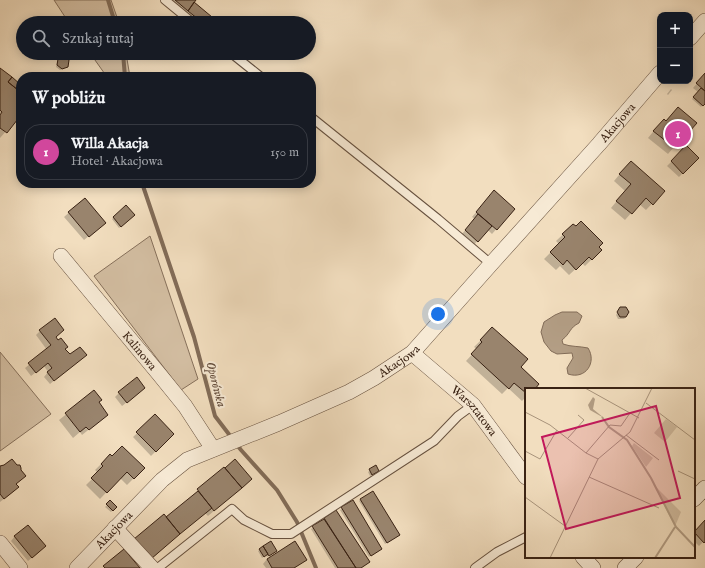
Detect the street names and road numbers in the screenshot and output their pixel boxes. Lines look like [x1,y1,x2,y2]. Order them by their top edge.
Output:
street label: Akacjowa [596,99,639,146]
street label: Kalinowa [119,328,160,374]
street label: Akacjowa [375,341,424,382]
street label: Warsztatowa [448,382,501,440]
street label: Akacjowa [92,507,137,553]

